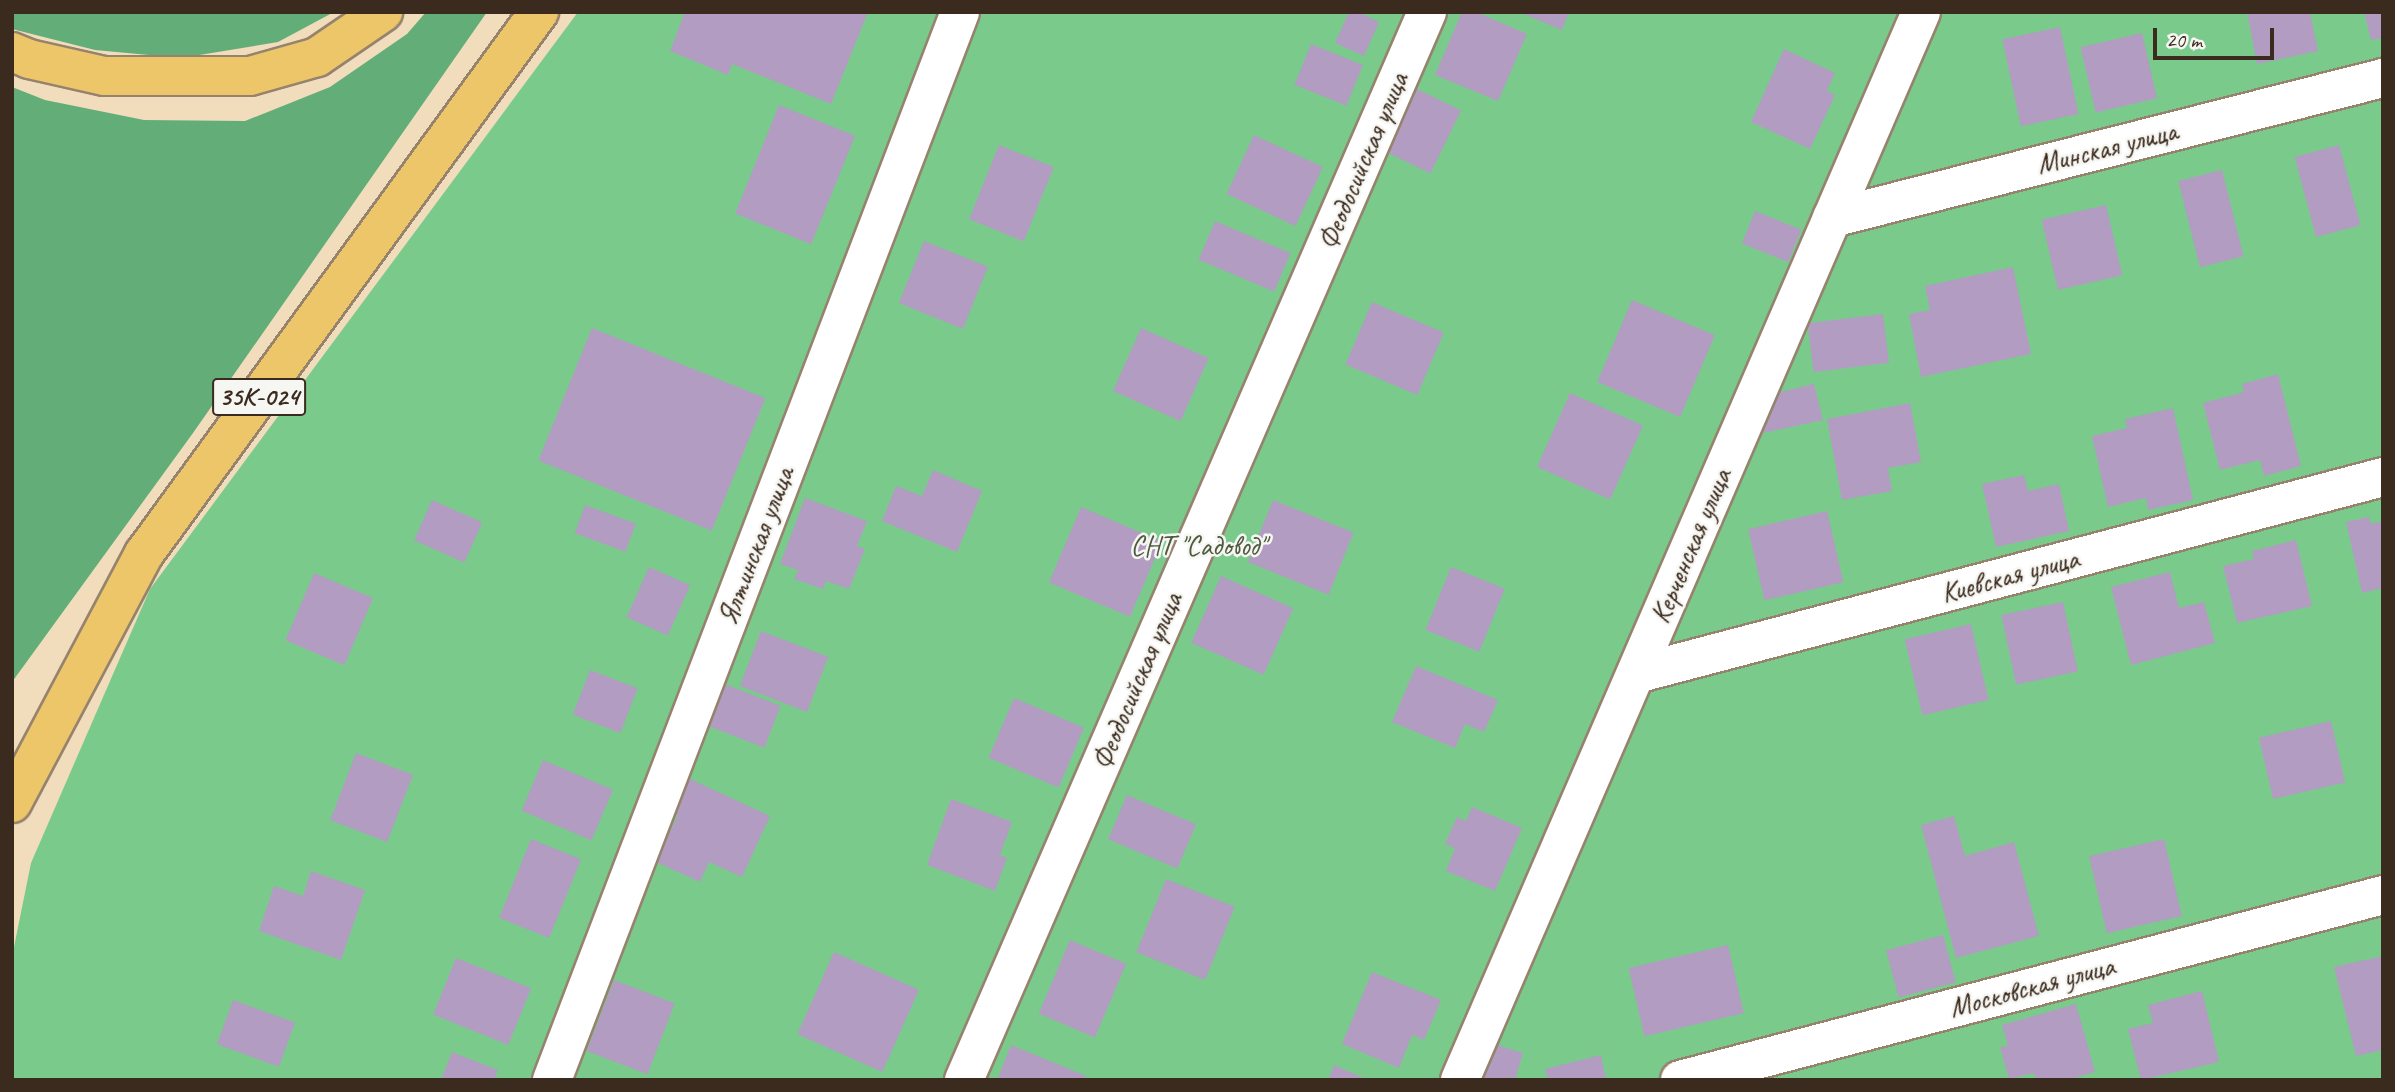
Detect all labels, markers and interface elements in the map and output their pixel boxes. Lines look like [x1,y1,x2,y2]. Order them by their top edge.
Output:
scale bar [2157,14,2278,58]
text: 20 m [2166,27,2202,53]
street label: Феодосийская улица [1310,67,1416,255]
street label: Минская улица [2033,114,2181,182]
road number: 35К-024 [212,374,306,420]
street label: Ялтинская улица [711,463,801,629]
street label: Керченская улица [1643,463,1739,629]
park label: СНТ "Садовод" [1131,529,1265,563]
street label: Киевская улица [1937,541,2083,611]
street label: Феодосийская улица [1084,587,1190,775]
street label: Московская улица [1945,949,2119,1025]

